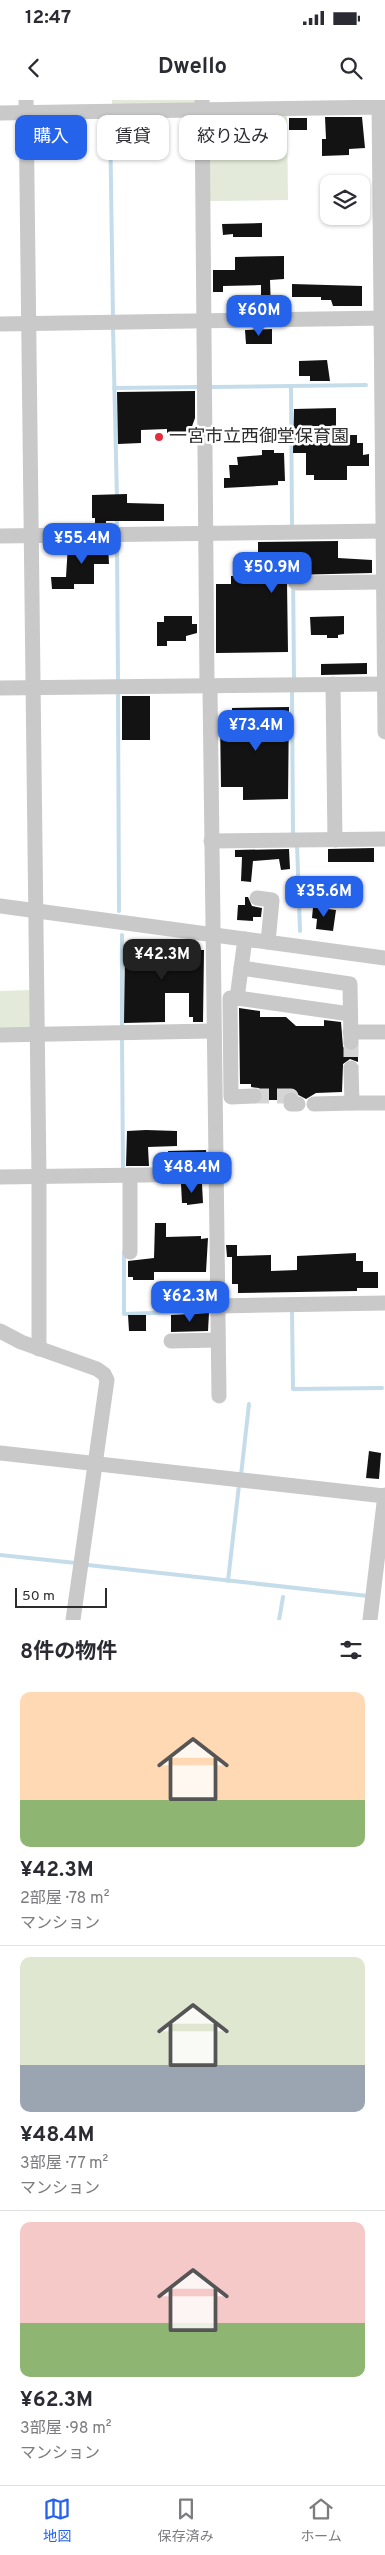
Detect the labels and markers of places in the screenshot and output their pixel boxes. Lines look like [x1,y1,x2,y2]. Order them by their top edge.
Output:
pin: ¥60M [229,294,289,337]
place label: 一宮市立西御堂保育園 [169,426,349,449]
marker: 一宮市立西御堂保育園 [153,431,165,443]
pin: ¥55.4M [41,522,123,565]
pin: ¥50.9M [231,552,313,594]
pin: ¥73.4M [215,710,297,752]
pin: ¥35.6M [283,876,365,918]
pin: ¥42.3M [121,938,203,981]
pin: ¥48.4M [151,1152,233,1194]
pin: ¥62.3M [149,1280,231,1323]

